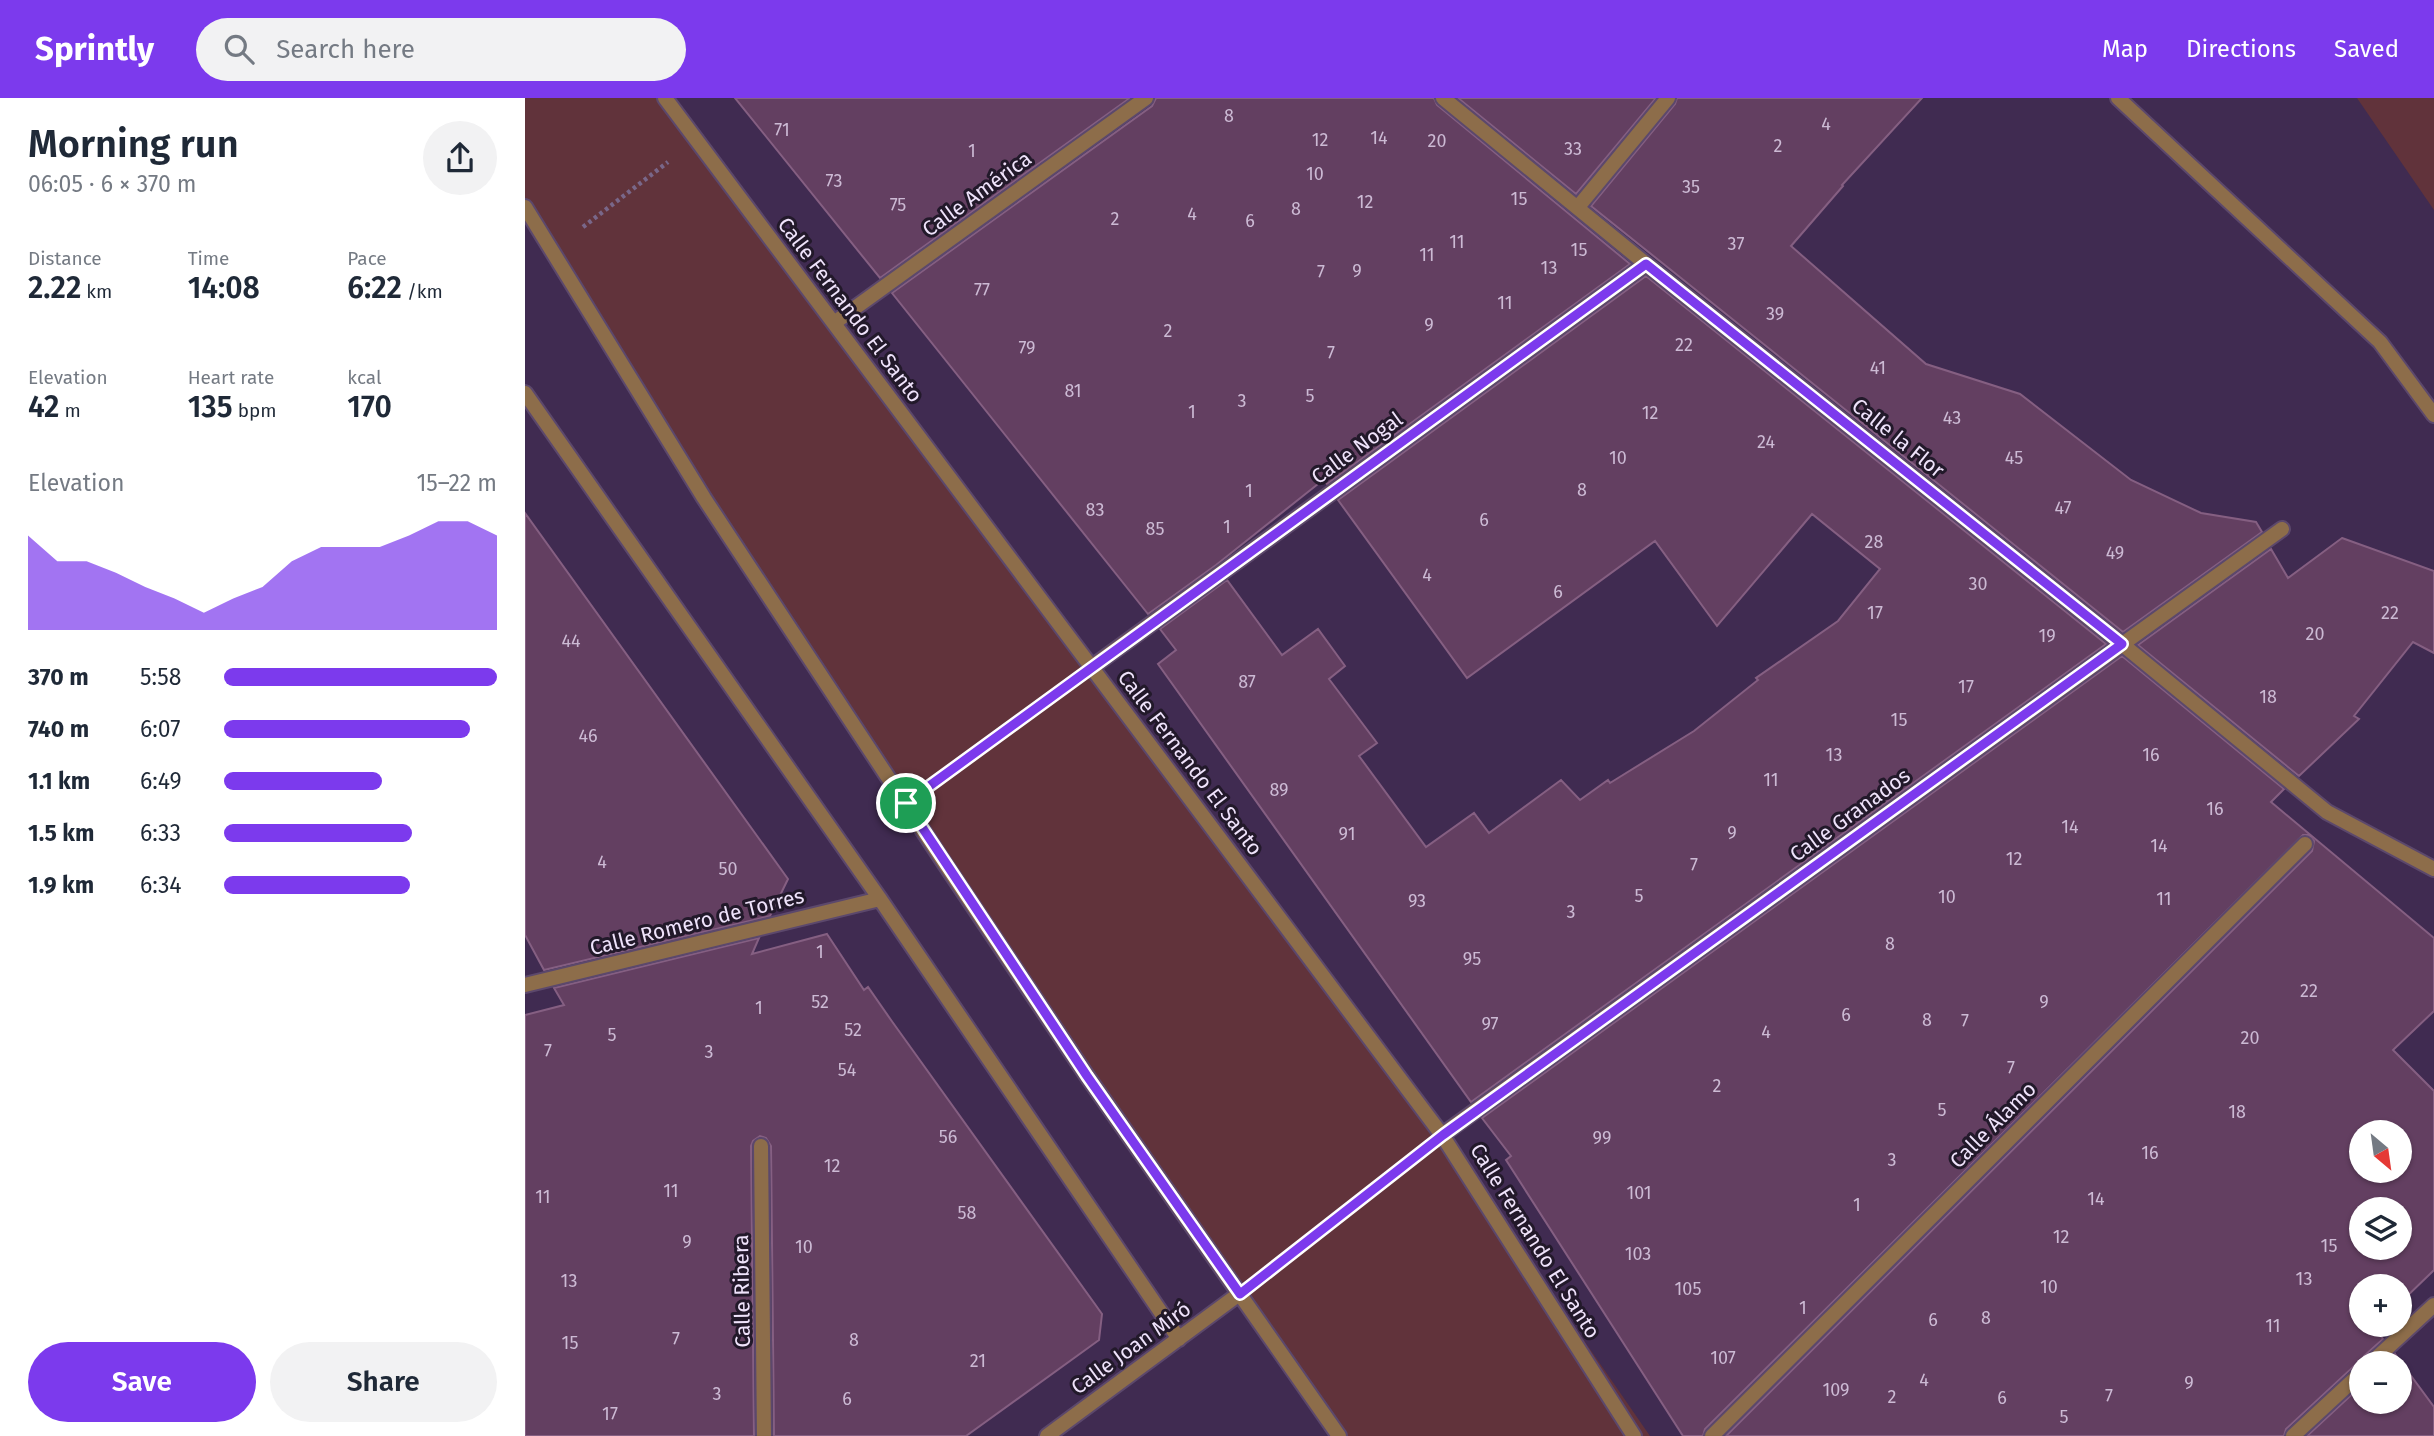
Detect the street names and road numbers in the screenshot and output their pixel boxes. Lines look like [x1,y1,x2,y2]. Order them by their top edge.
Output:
street label: Calle América [917,146,1037,242]
street label: Calle Fernando El Santo [772,212,928,408]
street label: Calle la Flor [1846,393,1950,483]
street label: Calle Nogal [1306,406,1408,490]
street label: Calle Fernando El Santo [1112,665,1268,861]
street label: Calle Granados [1785,763,1915,867]
street label: Calle Romero de Torres [587,883,807,961]
street label: Calle Álamo [1944,1076,2042,1174]
street label: Calle Fernando El Santo [1464,1139,1606,1343]
street label: Calle Ribera [728,1234,756,1348]
street label: Calle Joan Miró [1066,1296,1196,1400]

